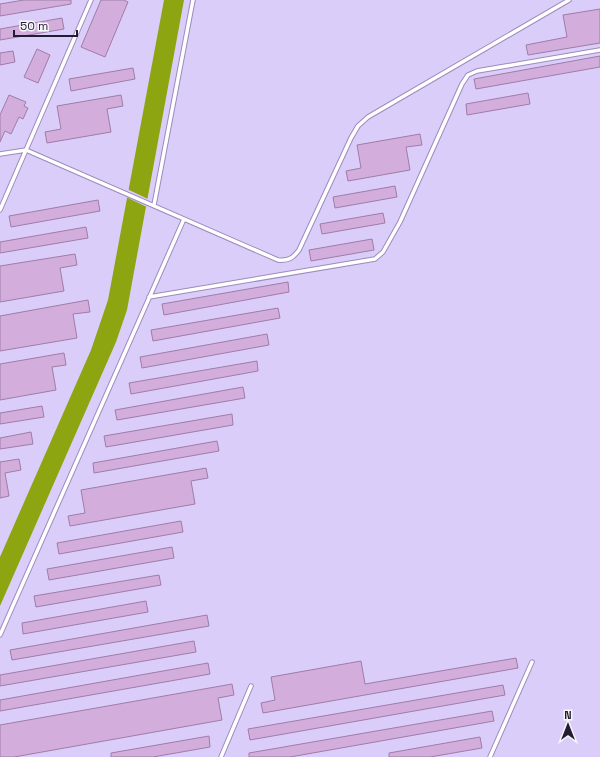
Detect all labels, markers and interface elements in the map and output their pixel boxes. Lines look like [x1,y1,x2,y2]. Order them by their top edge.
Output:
scale bar [14,12,77,38]
text: 50 m [20,18,48,34]
north arrow [548,705,588,745]
text: N [564,708,572,722]

